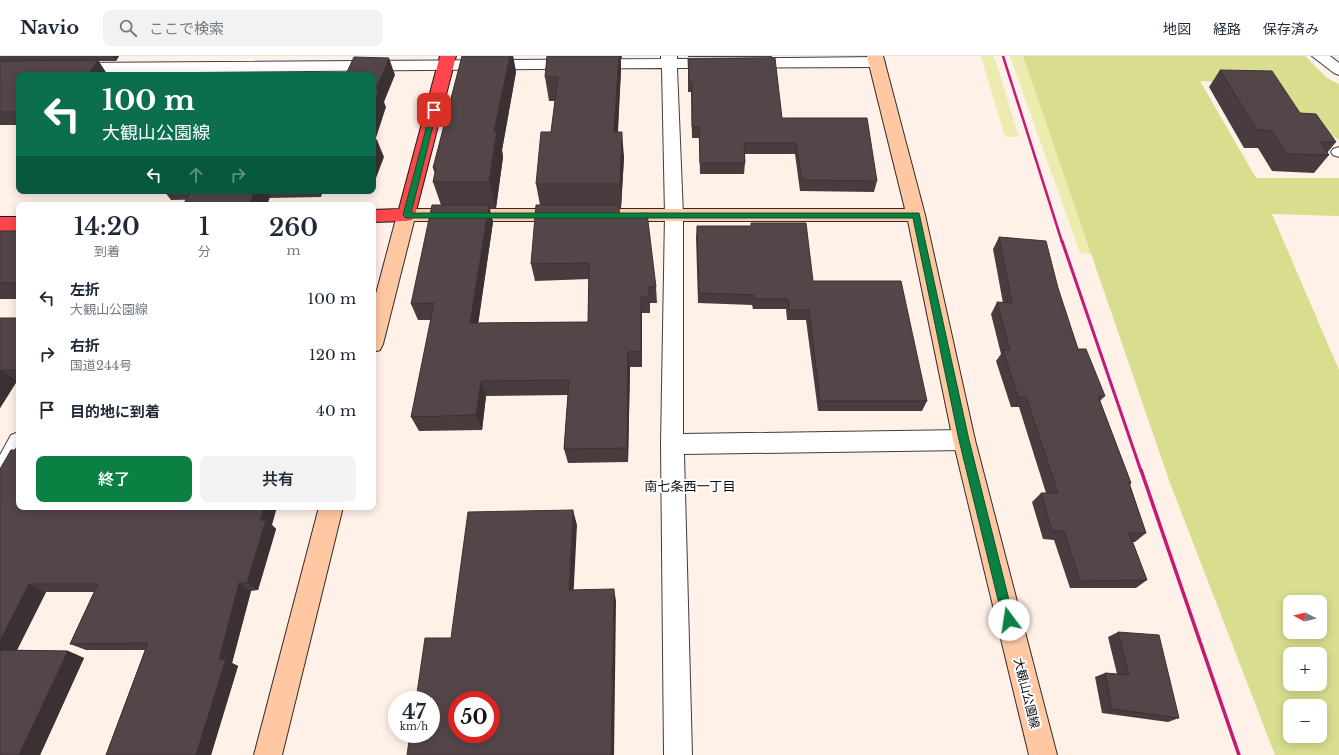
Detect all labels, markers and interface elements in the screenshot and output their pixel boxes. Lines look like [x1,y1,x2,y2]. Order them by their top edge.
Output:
search box [103,10,383,46]
text: Navio [20,16,79,39]
icon: search [117,17,139,39]
text: ここで検索 [149,19,224,38]
text: 地図 [1163,20,1191,38]
text: 経路 [1213,20,1241,38]
text: 保存済み [1263,20,1319,38]
text: 100 m [102,83,195,118]
icon: left [36,88,88,140]
pin [417,93,451,127]
icon: arrive [423,99,445,121]
text: 大観山公園線 [102,122,210,144]
icon: left [143,164,165,186]
icon: ahead [185,164,207,186]
icon: right [227,164,249,186]
text: 14:20 [74,212,140,241]
text: 1 [199,212,210,241]
text: 260 [269,213,318,242]
text: m [286,242,300,259]
text: 到着 [94,243,120,260]
text: 分 [198,243,211,260]
text: 左折 [70,280,100,299]
icon: left [36,287,58,309]
text: 100 m [307,289,356,308]
text: 大観山公園線 [70,301,148,318]
text: 右折 [70,336,100,355]
icon: right [36,343,58,365]
text: 120 m [309,345,356,364]
text: 国道244号 [70,357,132,374]
icon: arrive [36,399,58,421]
text: 40 m [316,401,356,420]
text: 目的地に到着 [70,402,160,421]
button: 終了 [36,456,192,502]
button: 共有 [200,456,356,502]
district label: 南七条西一丁目 [644,478,736,495]
north arrow [1283,595,1327,639]
map controls [1283,595,1327,743]
position arrow [988,599,1030,641]
button: + [1283,647,1327,691]
street label: 大観山公園線 [1011,656,1043,730]
speed limit sign: 50 [448,691,500,743]
button: − [1283,699,1327,743]
text: 47 [402,700,426,724]
text: km/h [400,720,428,733]

